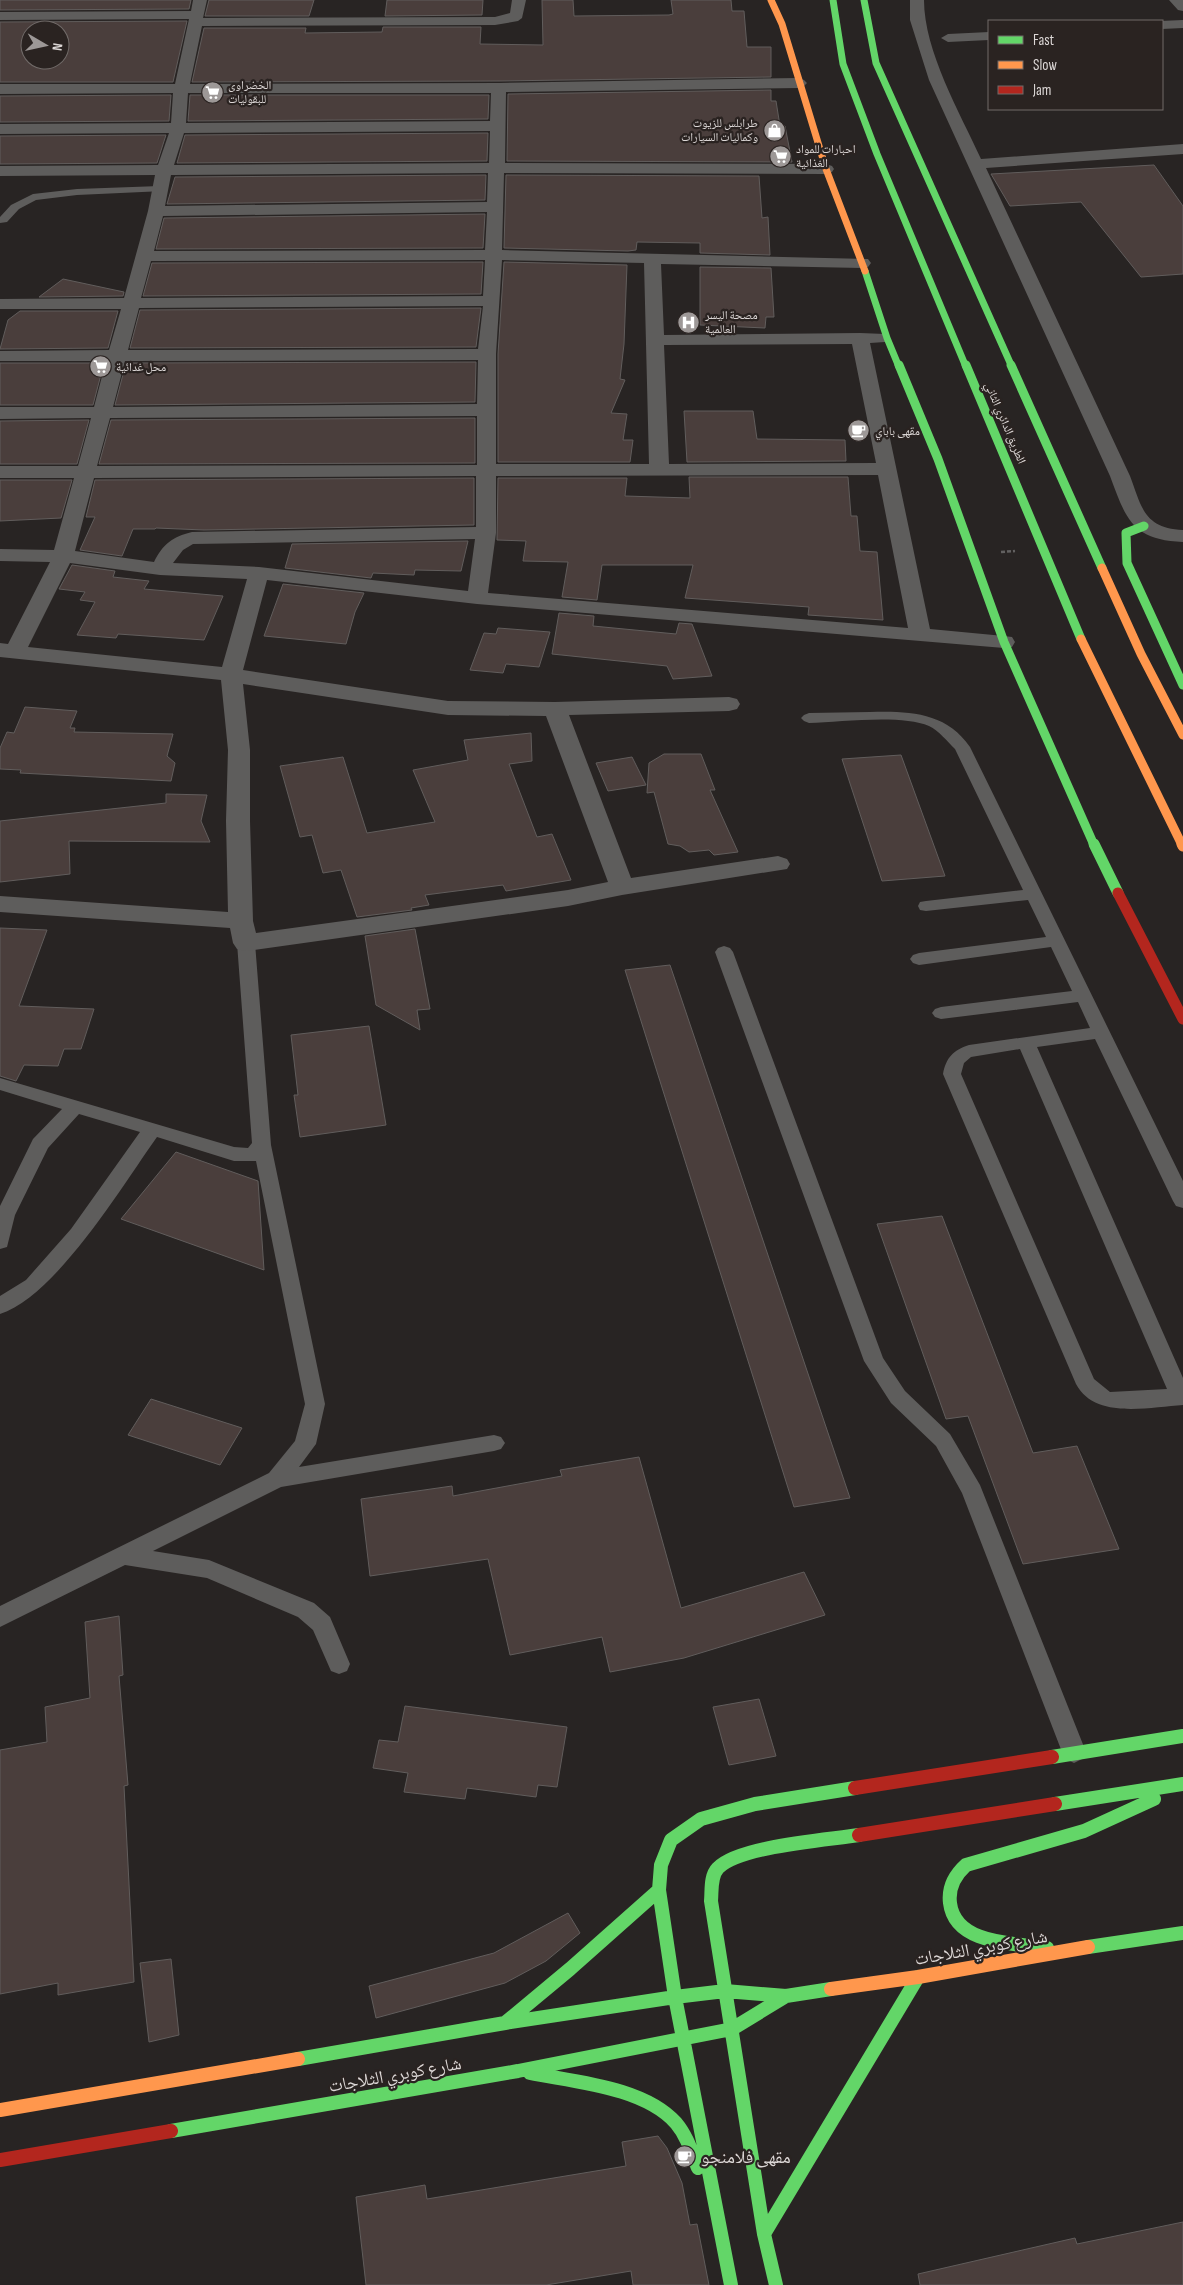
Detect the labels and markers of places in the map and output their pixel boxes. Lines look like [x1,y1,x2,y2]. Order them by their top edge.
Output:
place label: الخضراوى للبقوليات [228,78,272,107]
supermarket icon: الخضراوى للبقوليات [200,80,224,104]
place label: طرابلس للزيوت وكماليات السيارات [681,116,758,145]
shop icon: طرابلس للزيوت وكماليات السيارات [762,118,786,142]
place label: احبارات للمواد الغذائية [796,142,856,171]
supermarket icon: احبارات للمواد الغذائية [768,144,792,168]
place label: مصحة اليسر العالمية [704,308,758,337]
hospital icon: مصحة اليسر العالمية [677,310,701,334]
supermarket icon: محل غدائية [88,355,112,379]
place label: محل غدائية [116,360,166,375]
cafe icon: مقهى باباي [847,419,871,443]
place label: مقهى باباي [875,424,920,441]
cafe icon: مقهى فلامنجو [673,2145,697,2169]
place label: مقهى فلامنجو [701,2147,791,2168]

